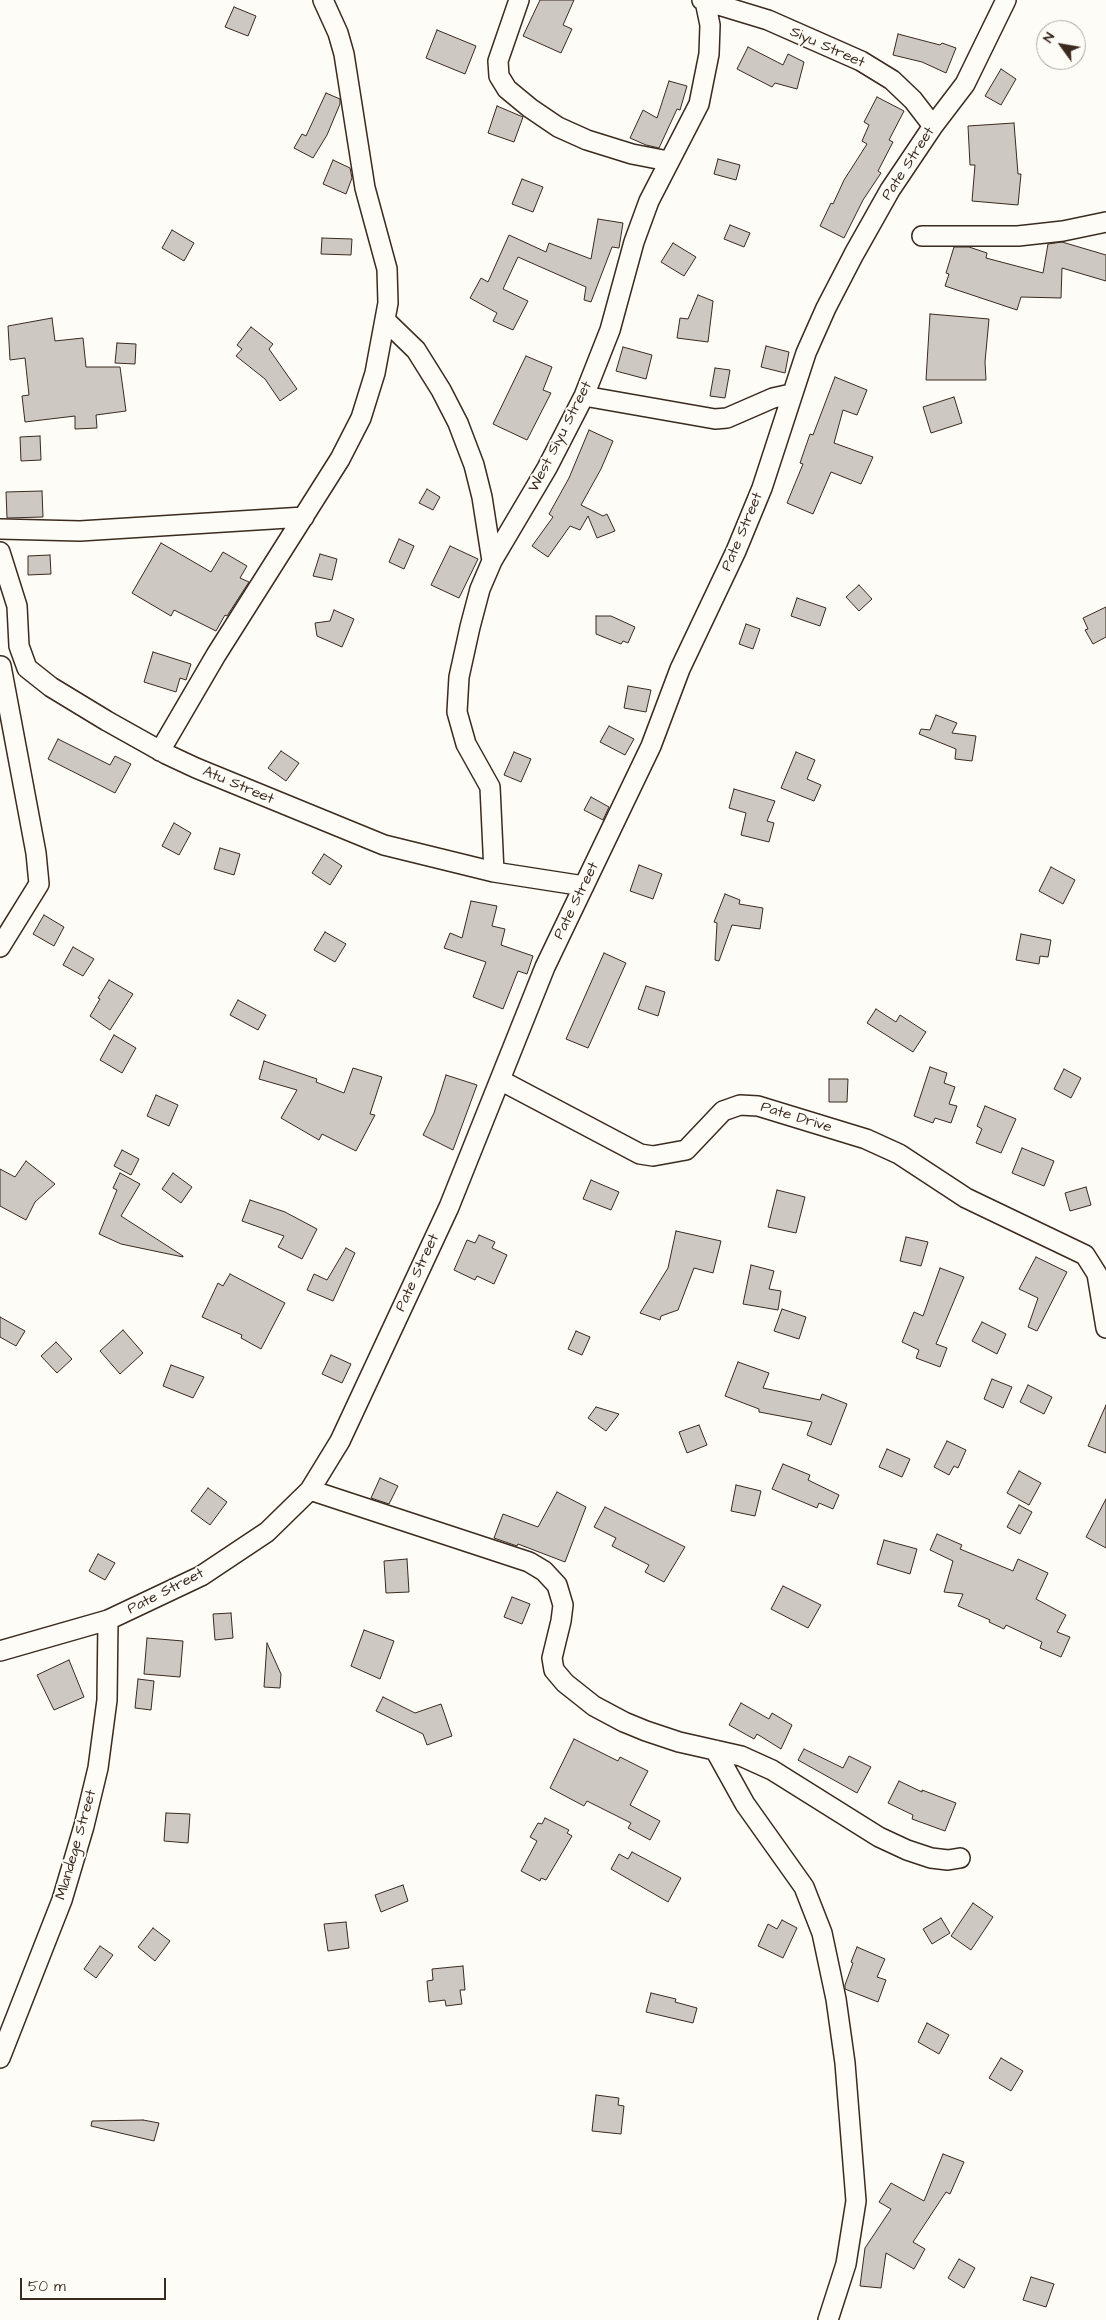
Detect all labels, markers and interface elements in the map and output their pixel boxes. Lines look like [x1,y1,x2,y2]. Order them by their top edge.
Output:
north arrow [1036,20,1086,70]
street label: Siyu Street [787,24,867,72]
text: N [1038,29,1060,47]
street label: Pate Street [879,124,939,204]
street label: West Siyu Street [525,379,597,495]
street label: Pate Street [718,490,768,574]
street label: Atu Street [200,763,276,809]
street label: Pate Street [551,859,603,943]
street label: Pate Drive [758,1099,834,1137]
street label: Pate Street [392,1231,444,1315]
street label: Pate Street [125,1565,207,1619]
street label: Mlandege Street [53,1788,101,1902]
scale bar [22,2268,169,2300]
text: 50 m [28,2276,66,2297]

